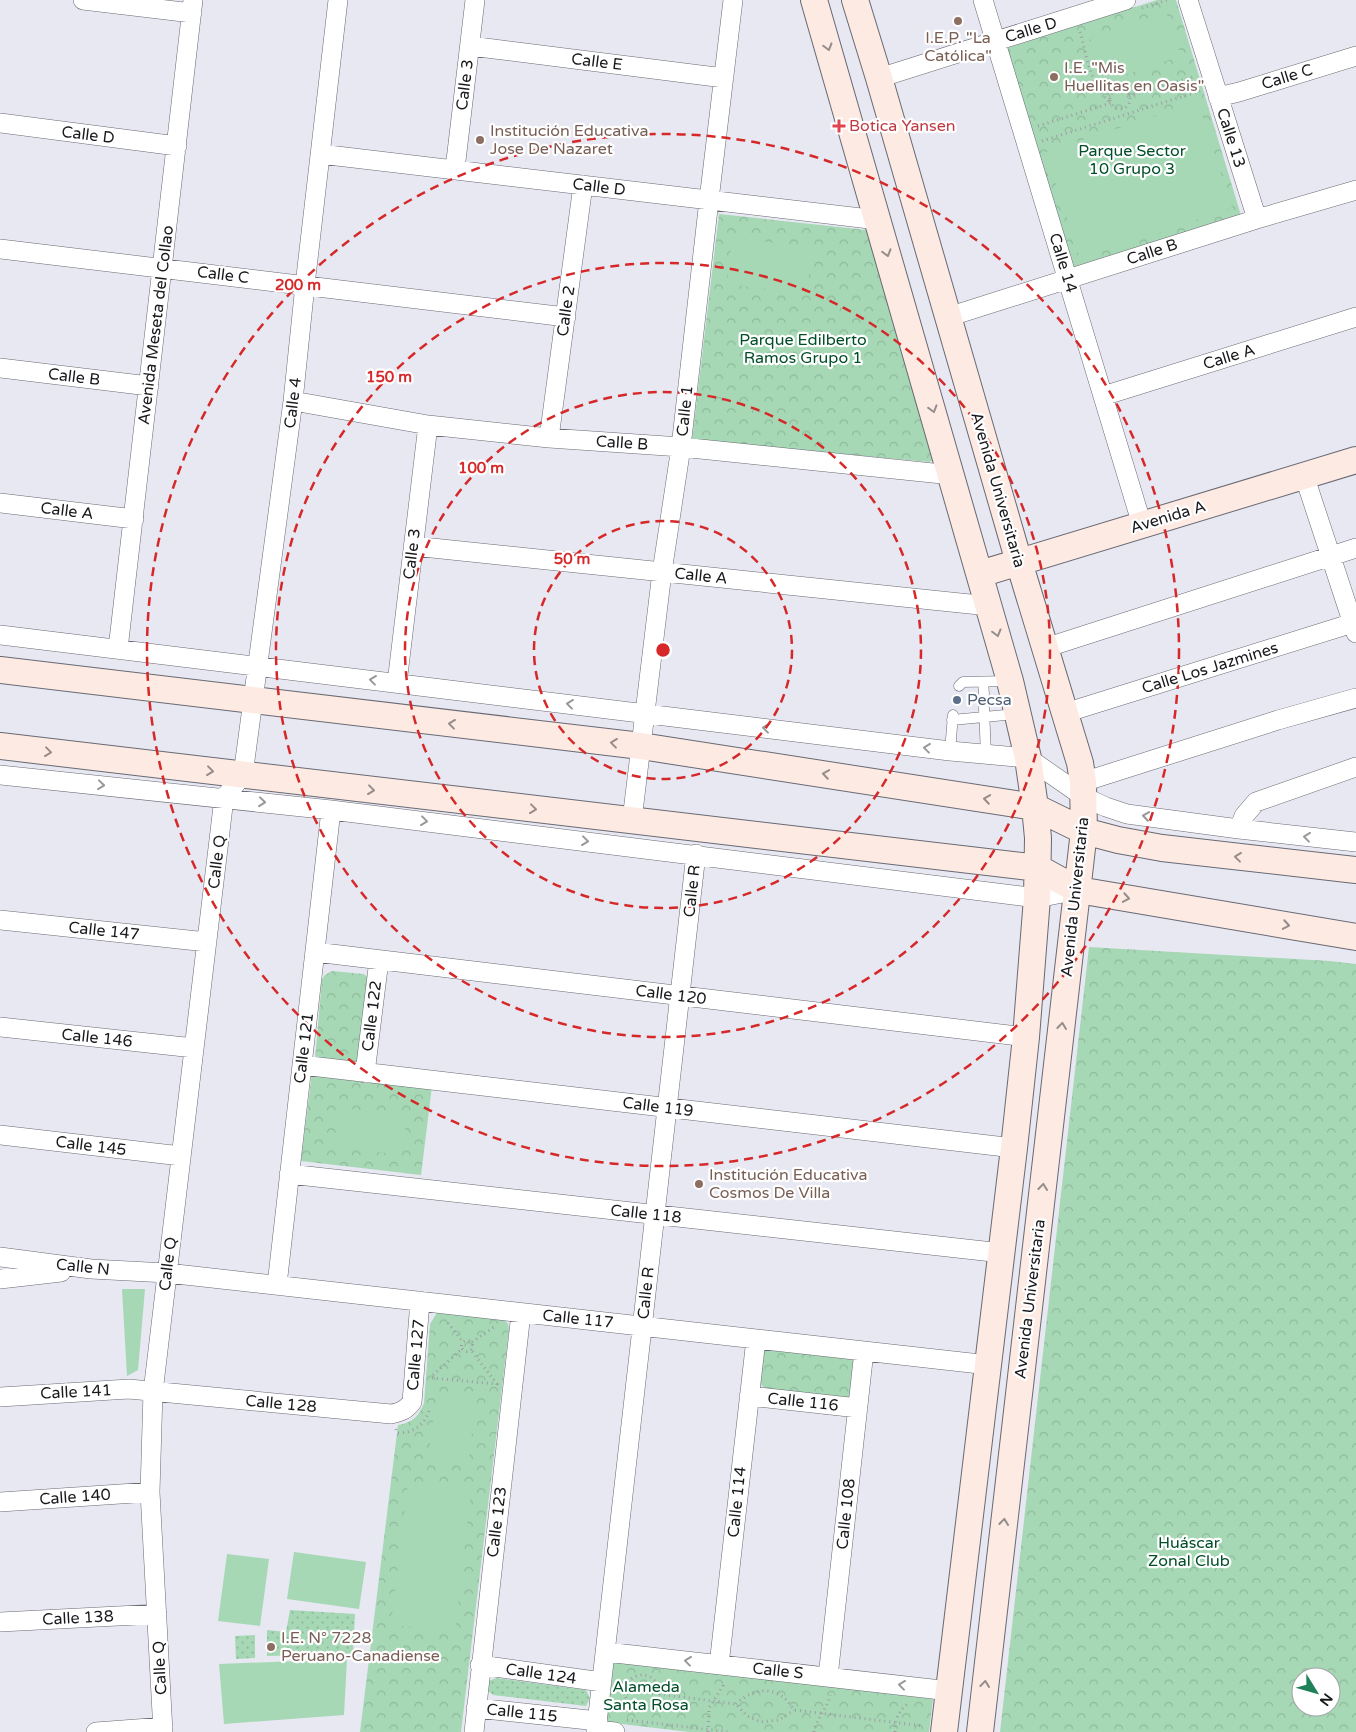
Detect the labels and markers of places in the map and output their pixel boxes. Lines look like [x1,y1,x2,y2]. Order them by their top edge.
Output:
marker: I.E.P. "La Católica" [952,15,964,27]
place label: I.E.P. "La Católica" [924,28,992,66]
place label: I.E. "Mis Huellitas en Oasis" [1064,58,1204,96]
marker: I.E. "Mis Huellitas en Oasis" [1048,71,1060,83]
place label: Botica Yansen [849,116,956,136]
marker: Botica Yansen [833,120,845,132]
place label: Institución Educativa Jose De Nazaret [490,121,648,159]
marker: Institución Educativa Jose De Nazaret [474,134,486,146]
centre of rings [654,641,672,659]
place label: Pecsa [967,690,1012,710]
marker: Pecsa [951,694,963,706]
place label: Institución Educativa Cosmos De Villa [709,1165,867,1203]
marker: Institución Educativa Cosmos De Villa [693,1178,705,1190]
place label: I.E. N° 7228 Peruano-Canadiense [281,1628,440,1666]
marker: I.E. N° 7228 Peruano-Canadiense [265,1641,277,1653]

